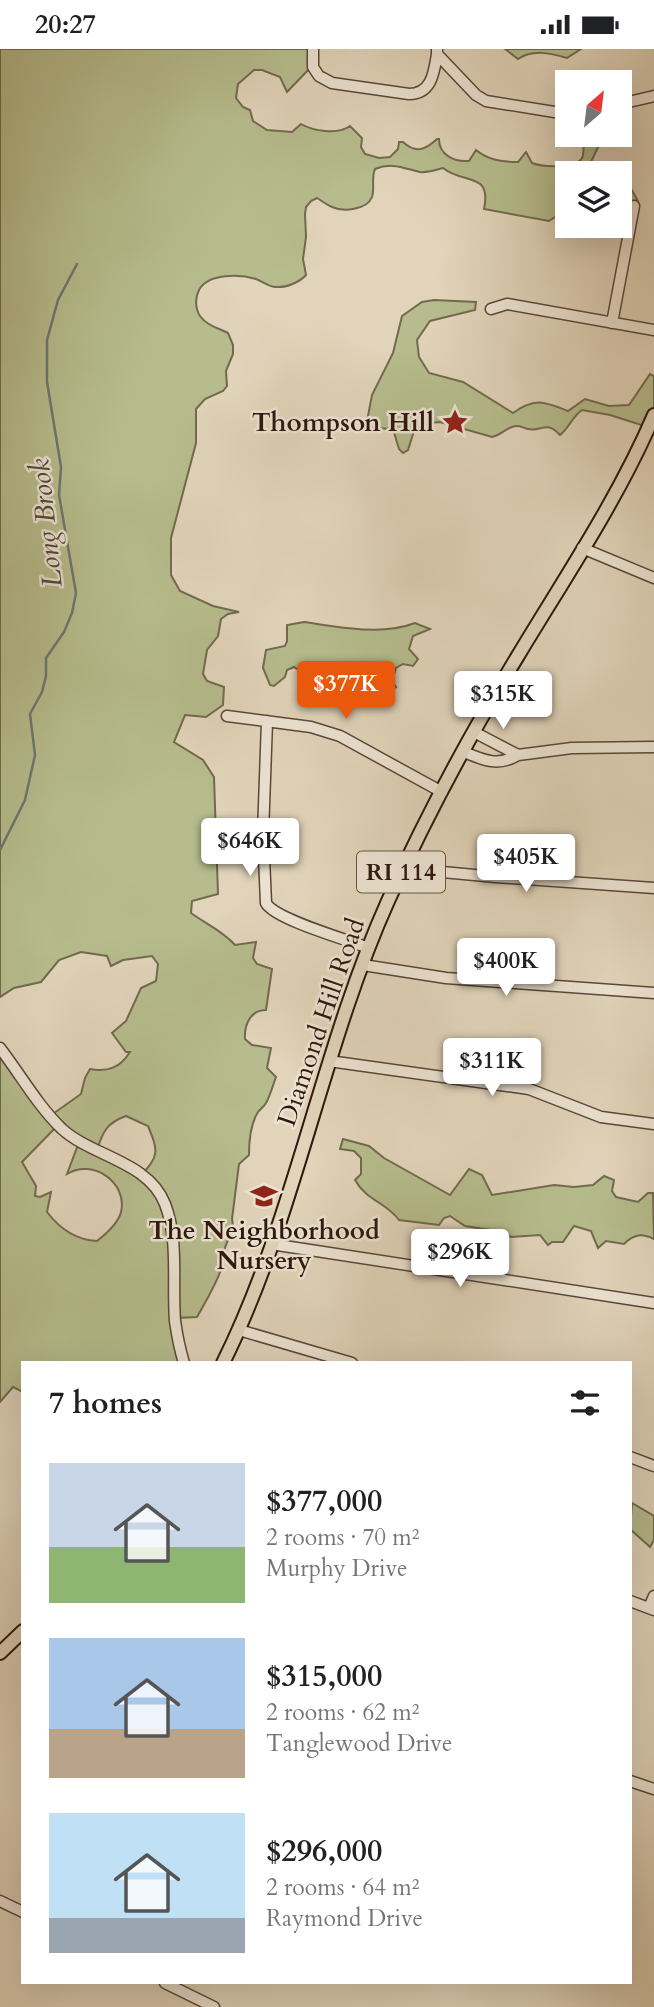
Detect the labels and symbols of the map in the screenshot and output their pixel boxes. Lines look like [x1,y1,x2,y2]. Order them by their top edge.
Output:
north arrow [555,70,632,147]
place label: Thompson Hill [252,405,434,440]
place icon: Thompson Hill [440,407,470,437]
water label: Long Brook [20,457,72,589]
pin: $377K [297,661,395,721]
pin: $315K [454,671,552,731]
pin: $646K [201,819,299,878]
pin: $405K [477,835,575,894]
road number: RI 114 [357,851,445,893]
street label: Diamond Hill Road [269,913,373,1131]
pin: $400K [457,939,555,998]
pin: $311K [443,1039,541,1098]
school or university icon: The Neighborhood Nursery [249,1181,279,1211]
place label: The Neighborhood Nursery [148,1213,380,1278]
pin: $296K [411,1229,509,1289]

